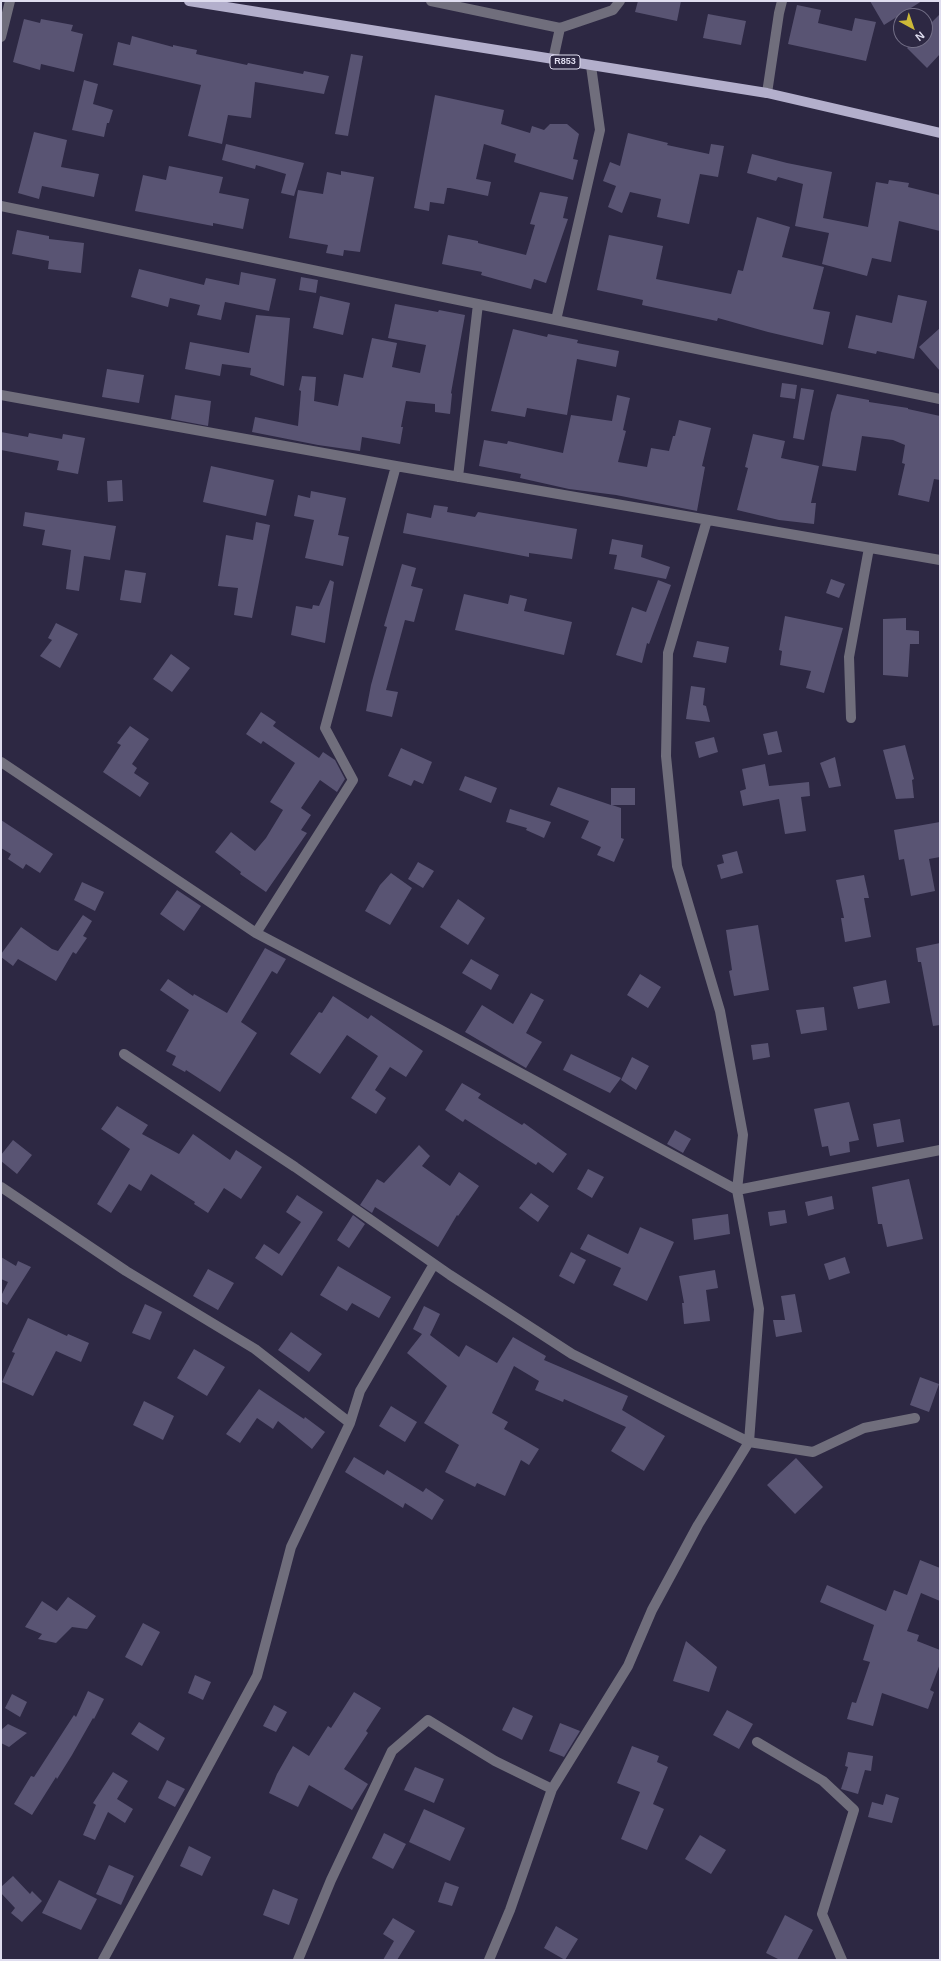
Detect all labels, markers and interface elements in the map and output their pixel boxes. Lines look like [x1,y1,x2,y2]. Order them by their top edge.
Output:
north arrow [893,8,933,48]
text: N [913,29,927,44]
road number: R853 [550,55,580,69]

